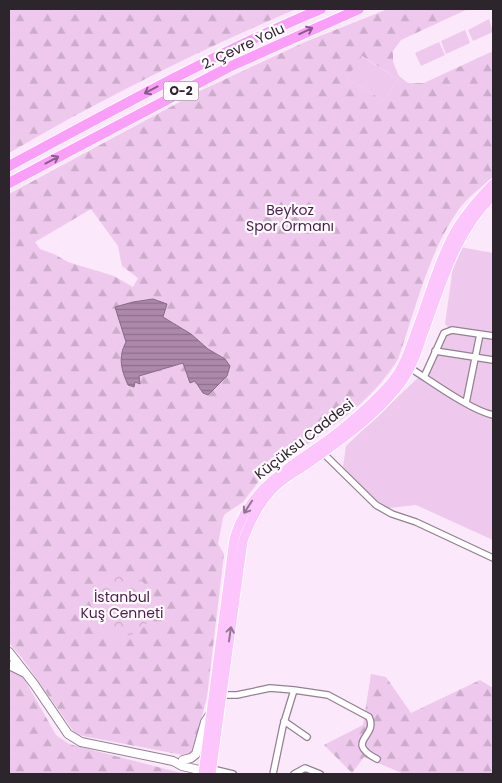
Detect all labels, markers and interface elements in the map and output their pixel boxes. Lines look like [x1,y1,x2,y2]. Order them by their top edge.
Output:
street label: 2. Çevre Yolu [198,18,288,74]
one-way arrow [298,26,313,36]
road number: O-2 [164,82,198,100]
one-way arrow [143,85,158,95]
one-way arrow [44,155,59,165]
park label: Beykoz Spor Ormanı [246,200,334,236]
street label: Küçüksu Caddesi [250,394,358,484]
one-way arrow [243,500,253,514]
park label: İstanbul Kuş Cenneti [80,587,164,623]
one-way arrow [225,627,235,643]

